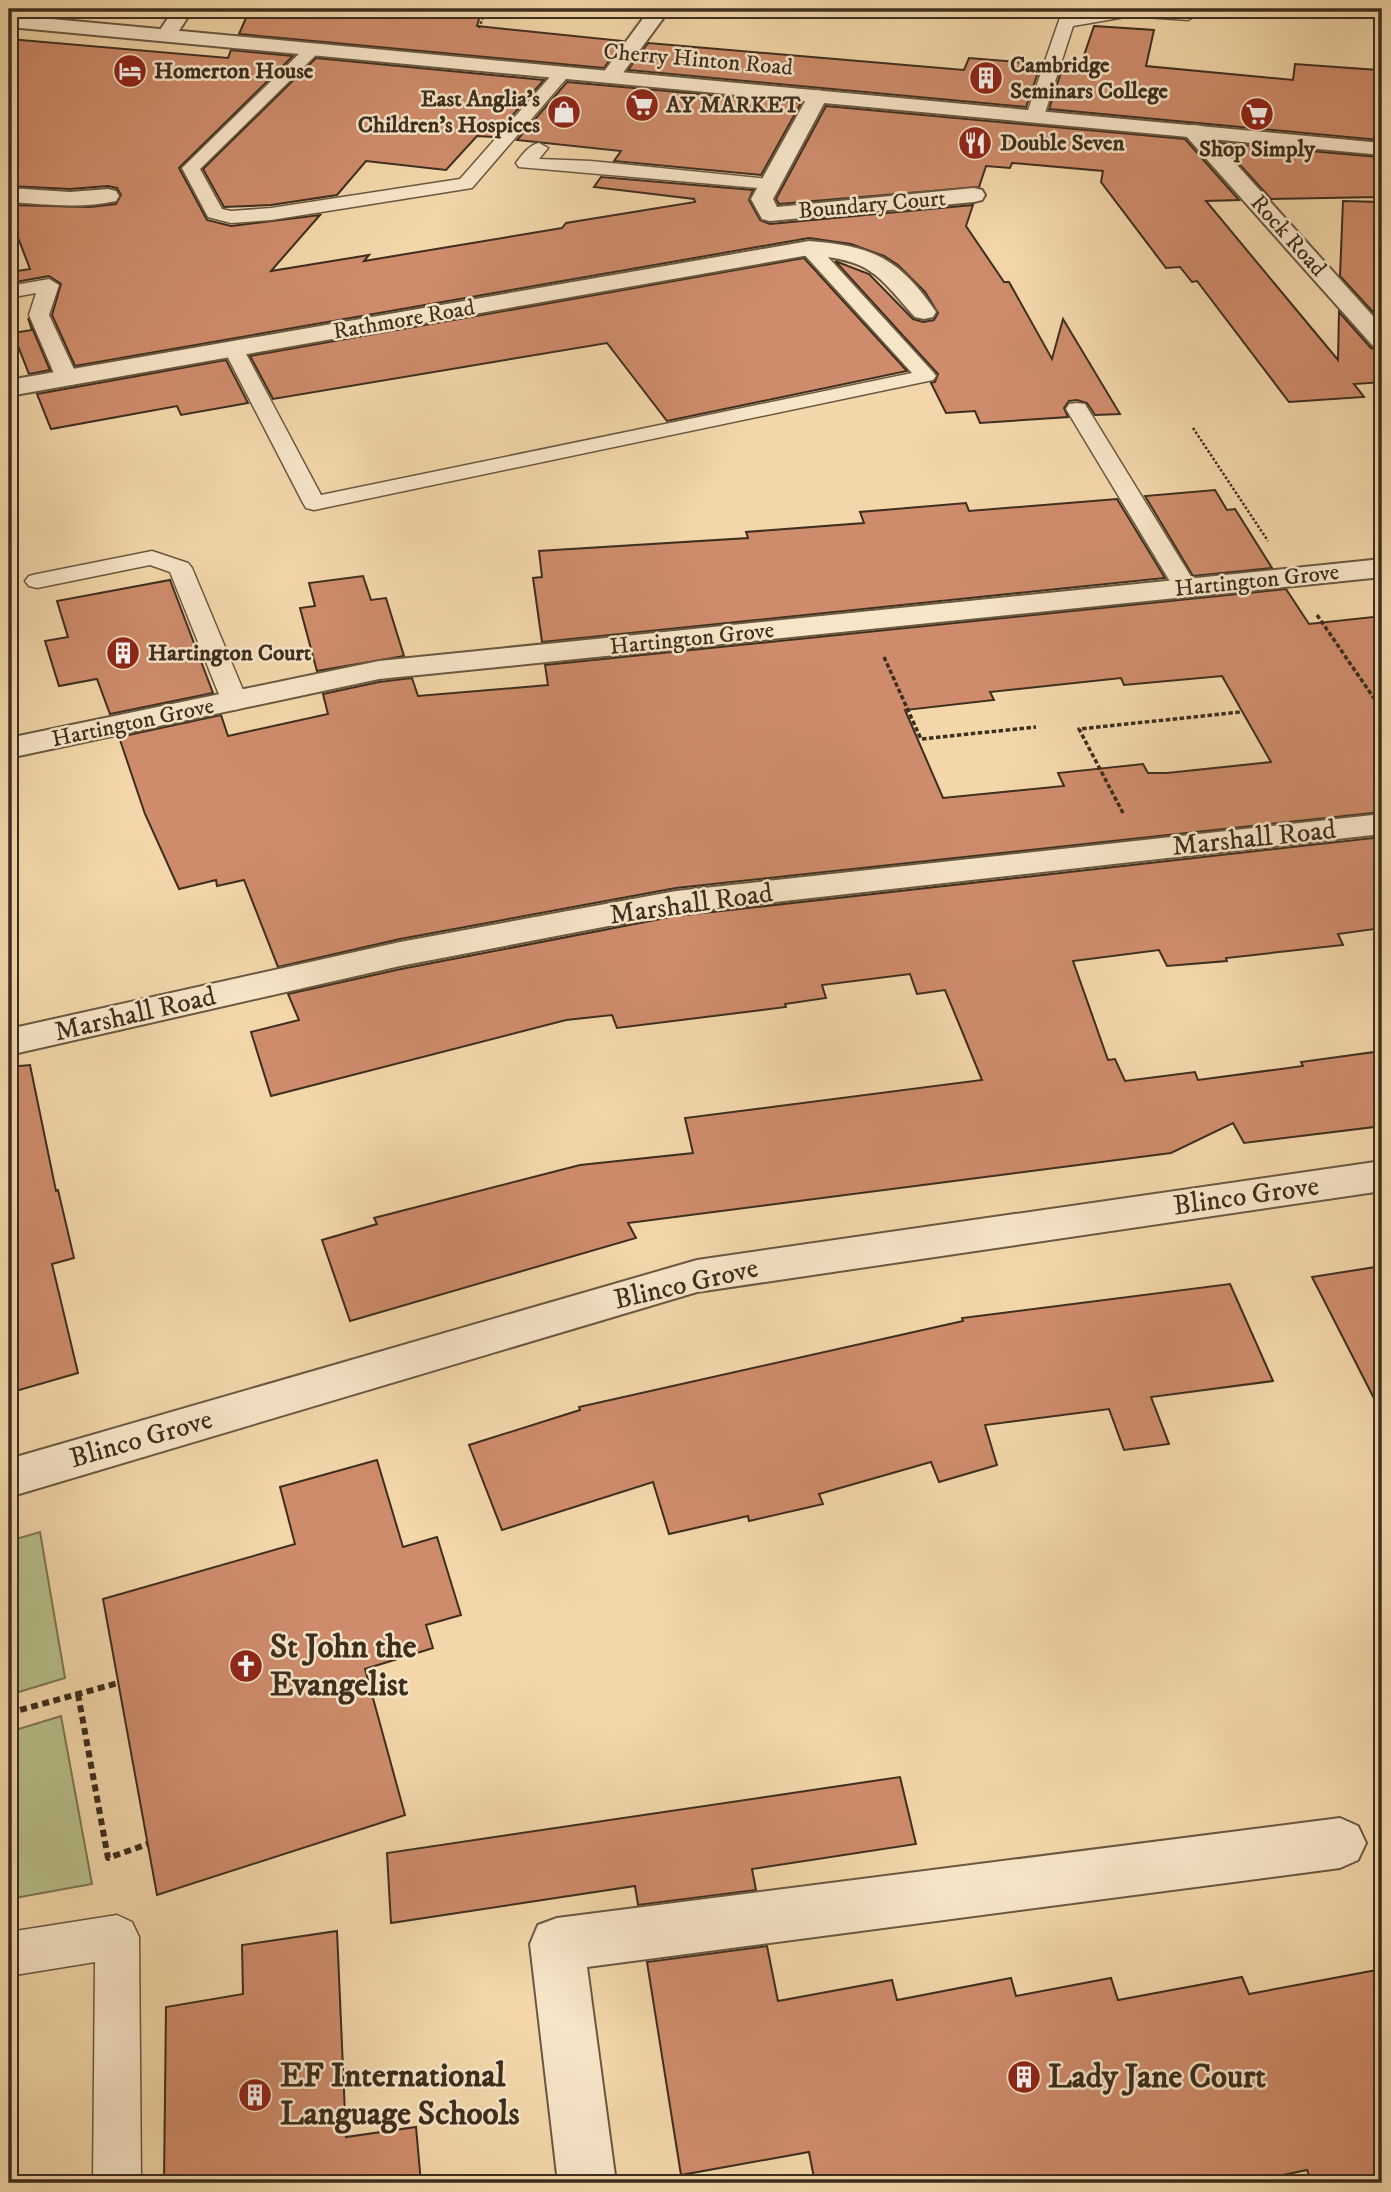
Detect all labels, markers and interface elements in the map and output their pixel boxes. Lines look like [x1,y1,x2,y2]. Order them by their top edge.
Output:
street label: Cherry Hinton Road [602,37,794,83]
place label: Cambridge Seminars College [1010,51,1169,106]
hotel icon: Homerton House [111,52,149,90]
place label: Homerton House [154,57,314,86]
building icon: Cambridge Seminars College [967,59,1005,97]
place label: East Anglia's Children's Hospices [358,85,540,140]
supermarket icon: AY MARKET [623,86,661,124]
place label: AY MARKET [665,91,801,120]
shop icon: East Anglia's Children's Hospices [545,93,583,131]
supermarket icon: Shop Simply [1238,95,1276,133]
restaurant icon: Double Seven [956,124,994,162]
place label: Double Seven [1000,129,1126,158]
place label: Shop Simply [1199,135,1316,164]
street label: Boundary Court [797,184,947,226]
street label: Rock Road [1244,189,1333,283]
street label: Rathmore Road [331,293,478,347]
street label: Hartington Grove [1173,558,1341,604]
street label: Hartington Grove [608,616,776,662]
building icon: Hartington Court [104,634,142,672]
place label: Hartington Court [148,639,312,668]
street label: Hartington Grove [49,692,217,754]
street label: Marshall Road [1170,812,1338,864]
street label: Marshall Road [607,875,775,933]
street label: Marshall Road [51,978,219,1050]
street label: Blinco Grove [1171,1168,1321,1224]
street label: Blinco Grove [611,1250,761,1318]
street label: Blinco Grove [66,1402,216,1476]
place label: St John the Evangelist [270,1627,417,1706]
church icon: St John the Evangelist [227,1647,265,1685]
place label: EF International Language Schools [280,2056,519,2135]
place label: Lady Jane Court [1048,2057,1266,2098]
building icon: Lady Jane Court [1005,2058,1043,2096]
building icon: EF International Language Schools [236,2076,274,2114]

